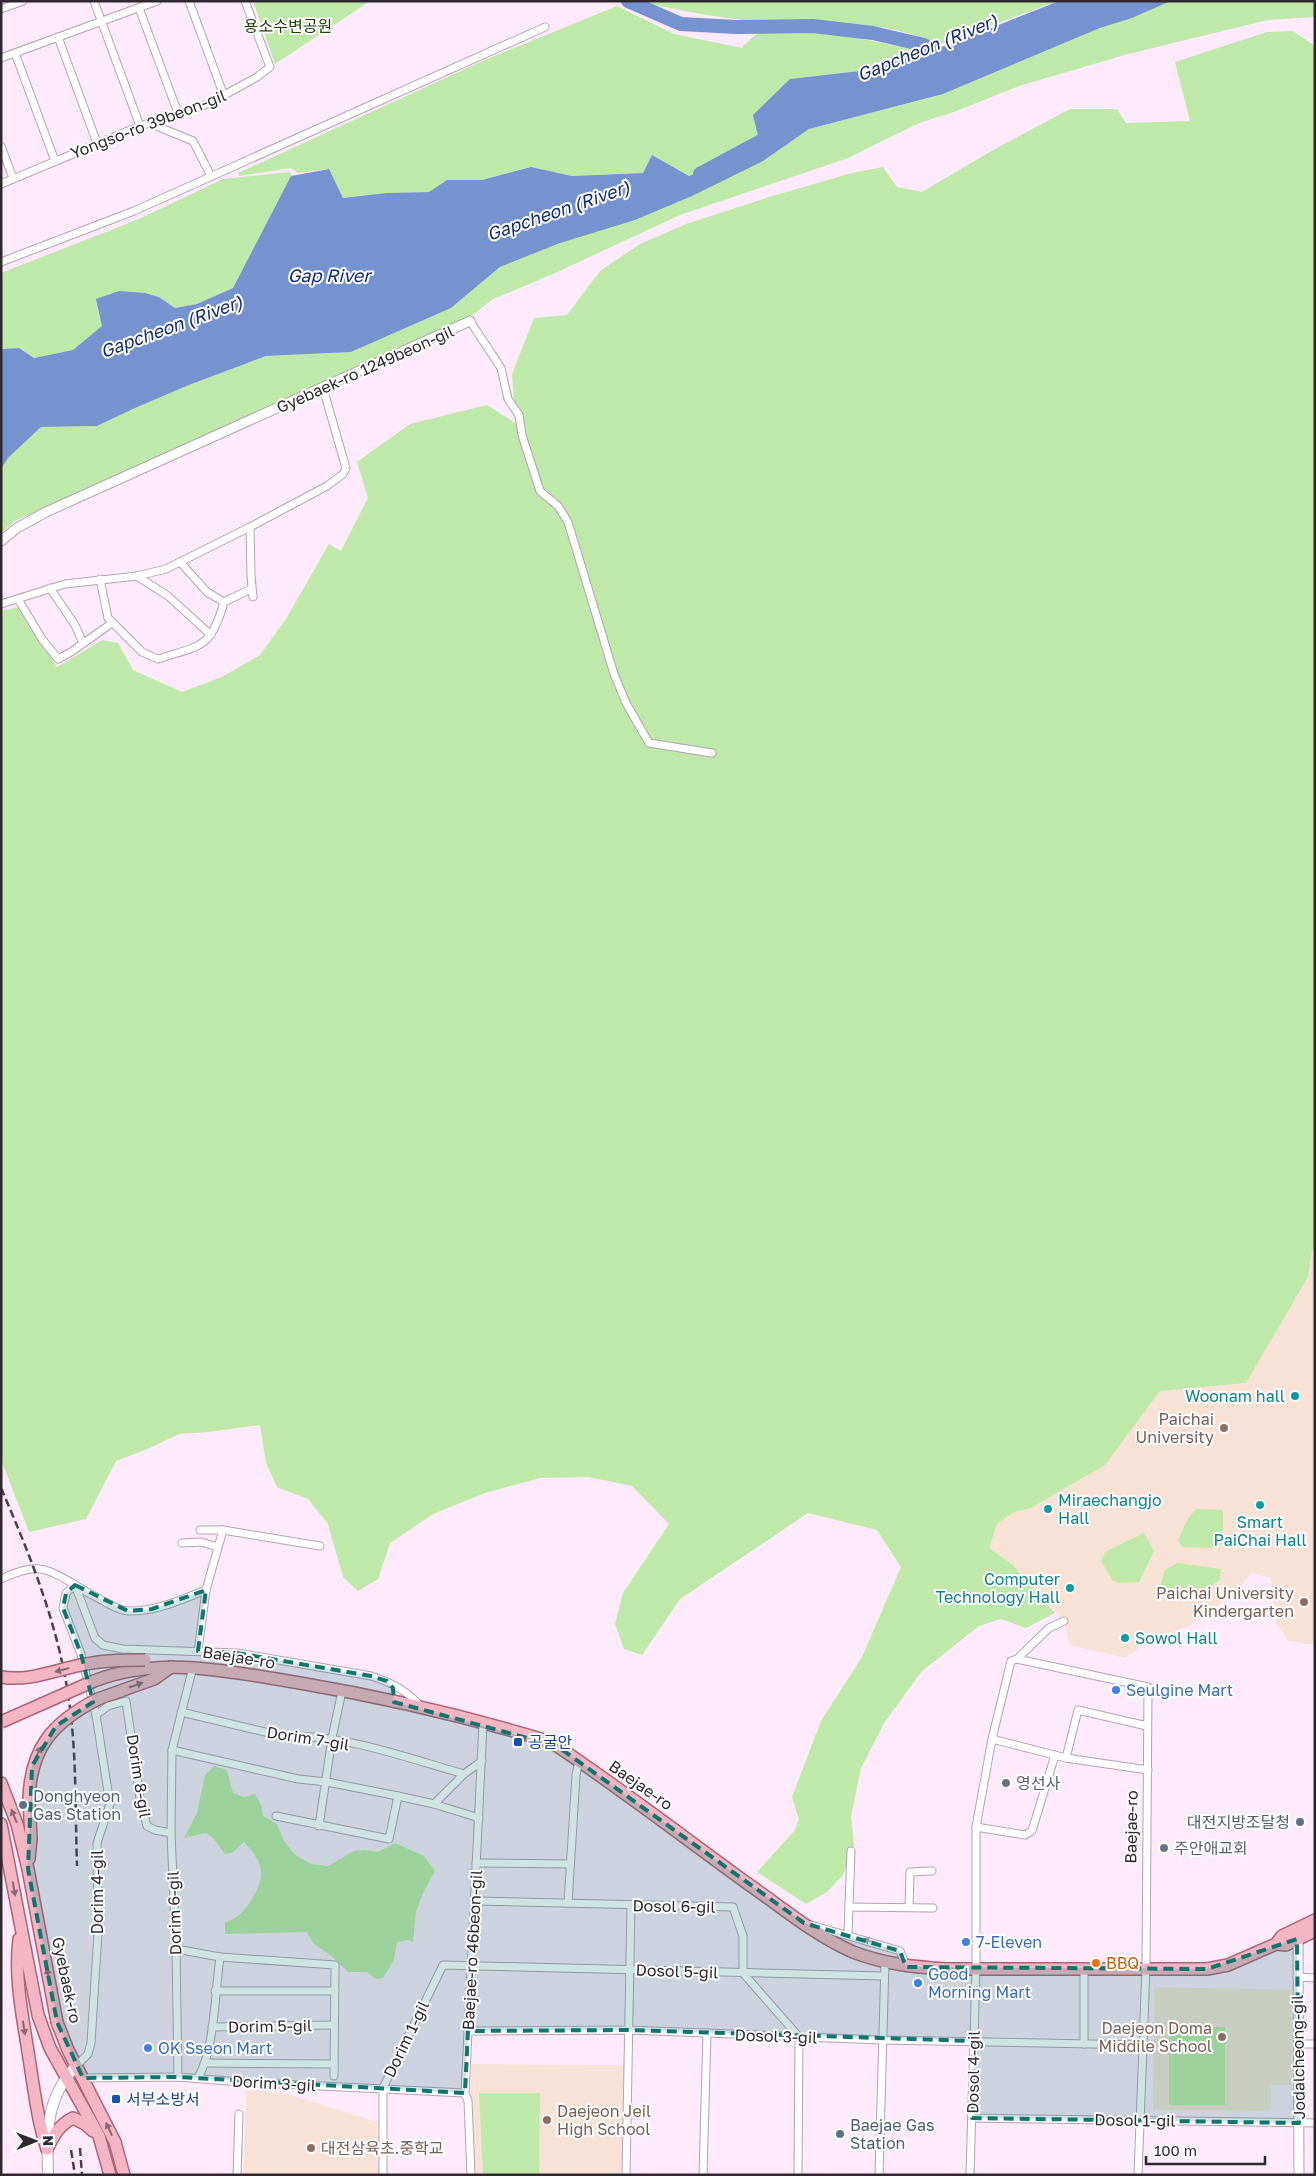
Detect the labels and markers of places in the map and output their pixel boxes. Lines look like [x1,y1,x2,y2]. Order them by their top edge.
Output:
place label: Woonam hall [1185,1386,1285,1406]
marker: Woonam hall [1289,1390,1301,1402]
place label: Paichai University [1136,1409,1214,1447]
marker: Paichai University [1218,1422,1230,1434]
place label: Miraechangjo Hall [1058,1490,1162,1528]
marker: Smart PaiChai Hall [1254,1499,1266,1511]
marker: Miraechangjo Hall [1042,1503,1054,1515]
place label: Smart PaiChai Hall [1213,1512,1307,1550]
place label: Computer Technology Hall [935,1569,1060,1607]
marker: Computer Technology Hall [1064,1582,1076,1594]
place label: Paichai University Kindergarten [1156,1583,1294,1621]
marker: Paichai University Kindergarten [1298,1596,1310,1608]
place label: Sowol Hall [1135,1628,1218,1648]
marker: Sowol Hall [1119,1632,1131,1644]
place label: Seulgine Mart [1126,1680,1233,1700]
marker: Seulgine Mart [1110,1684,1122,1696]
place label: 공굴안 [528,1732,572,1752]
marker: 공굴안 [512,1736,524,1748]
place label: 영선사 [1016,1773,1060,1793]
marker: 영선사 [1000,1777,1012,1789]
place label: Donghyeon Gas Station [33,1786,121,1824]
marker: Donghyeon Gas Station [17,1799,29,1811]
place label: 대전지방조달청 [1187,1812,1290,1832]
marker: 대전지방조달청 [1294,1816,1306,1828]
place label: 주안애교회 [1174,1838,1248,1858]
marker: 주안애교회 [1158,1842,1170,1854]
place label: 7-Eleven [976,1932,1042,1952]
marker: 7-Eleven [960,1936,972,1948]
place label: BBQ [1106,1953,1139,1973]
marker: BBQ [1090,1957,1102,1969]
place label: Good Morning Mart [928,1964,1031,2002]
marker: Good Morning Mart [912,1977,924,1989]
place label: Daejeon Doma Middile School [1099,2018,1212,2056]
marker: Daejeon Doma Middile School [1216,2031,1228,2043]
place label: OK Sseon Mart [158,2038,272,2058]
marker: OK Sseon Mart [142,2042,154,2054]
place label: 서부소방서 [126,2089,200,2109]
marker: 서부소방서 [110,2093,122,2105]
place label: Daejeon Jeil High School [557,2101,651,2139]
marker: Daejeon Jeil High School [541,2114,553,2126]
place label: Baejae Gas Station [850,2115,934,2153]
marker: Baejae Gas Station [834,2128,846,2140]
place label: 대전삼육초.중학교 [321,2138,444,2158]
marker: 대전삼육초.중학교 [305,2142,317,2154]

